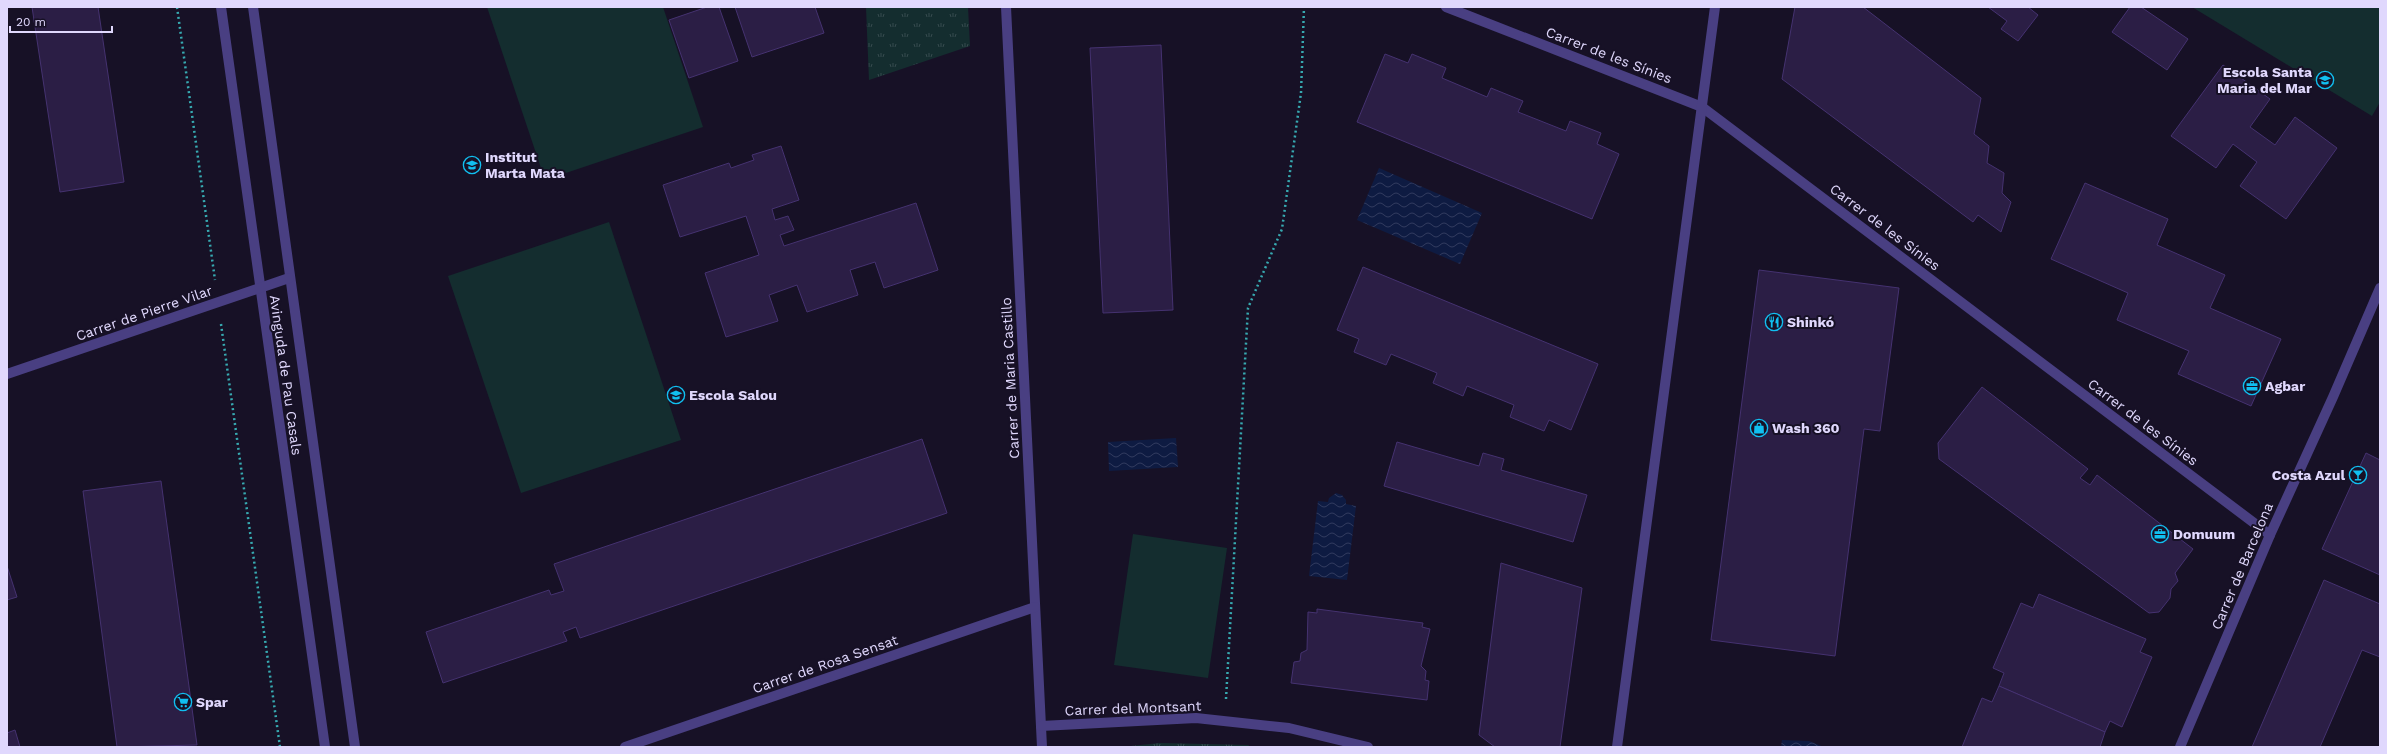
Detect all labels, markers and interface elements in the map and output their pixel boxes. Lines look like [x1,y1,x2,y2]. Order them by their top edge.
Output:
scale bar [10,8,112,34]
text: 20 m [16,15,46,29]
street label: Carrer de les Sínies [1544,24,1674,86]
place label: Escola Santa Maria del Mar [2217,64,2313,96]
school or university icon: Escola Santa Maria del Mar [2315,70,2335,90]
place label: Institut Marta Mata [485,149,566,181]
school or university icon: Institut Marta Mata [462,155,482,175]
street label: Carrer de les Sínies [1827,180,1943,274]
street label: Carrer de Pierre Vilar [74,282,215,344]
street label: Avinguda de Pau Casals [267,294,305,456]
street label: Carrer de Maria Castillo [998,297,1022,459]
restaurant icon: Shinkó [1764,312,1784,332]
place label: Shinkó [1787,314,1834,330]
street label: Carrer de les Sínies [2085,375,2201,469]
office icon: Agbar [2242,376,2262,396]
place label: Agbar [2265,378,2305,394]
school or university icon: Escola Salou [666,385,686,405]
place label: Escola Salou [689,387,777,403]
shop icon: Wash 360 [1749,418,1769,438]
place label: Wash 360 [1772,420,1840,436]
bar icon: Costa Azul [2348,465,2368,485]
place label: Costa Azul [2272,467,2345,483]
street label: Carrer de Barcelona [2208,500,2276,632]
office icon: Domuum [2150,524,2170,544]
place label: Domuum [2173,526,2235,542]
street label: Carrer de Rosa Sensat [750,632,900,696]
supermarket icon: Spar [173,692,193,712]
place label: Spar [196,694,228,710]
street label: Carrer del Montsant [1064,698,1202,718]

